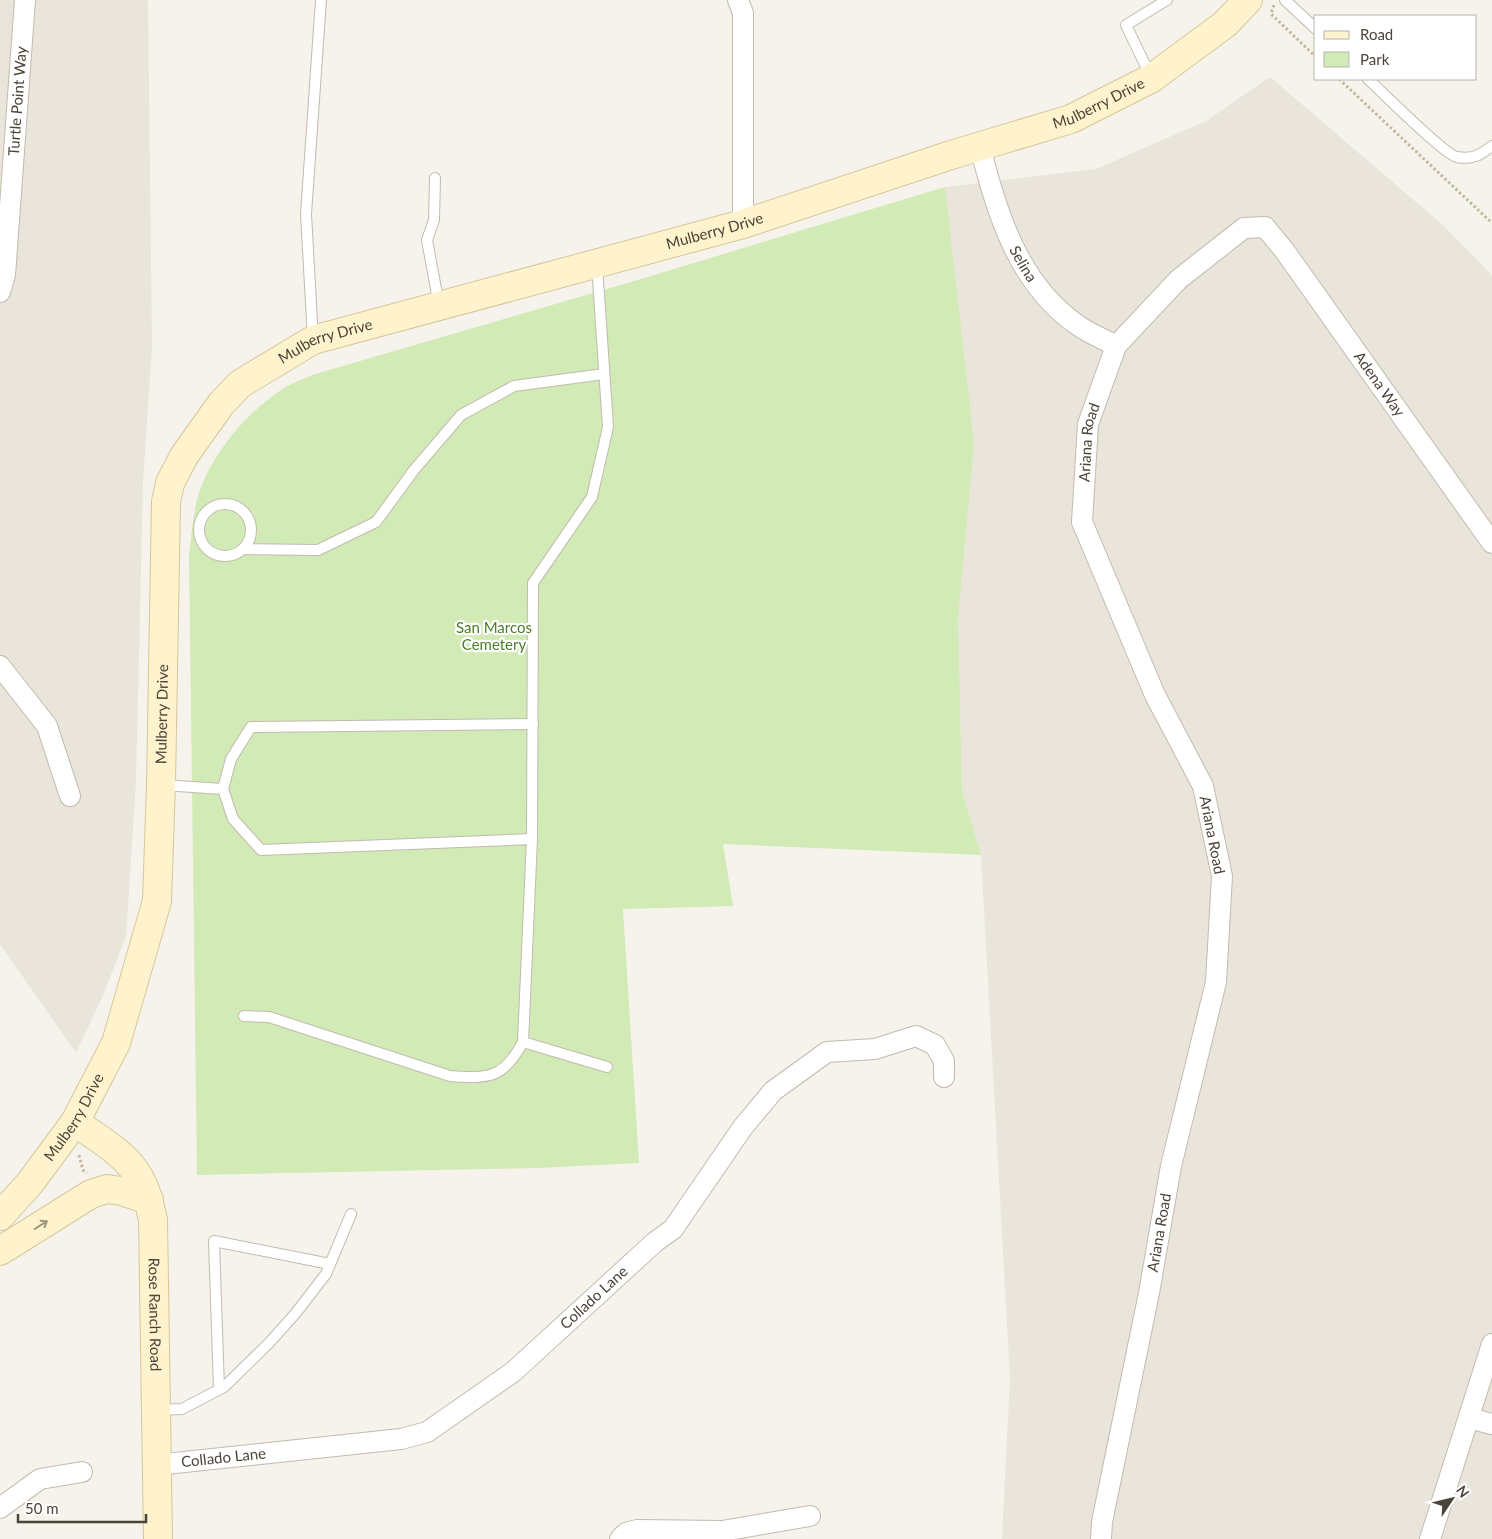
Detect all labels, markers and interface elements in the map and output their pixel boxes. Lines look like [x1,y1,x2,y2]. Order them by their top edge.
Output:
legend [1314,15,1477,80]
text: Road [1360,25,1393,43]
street label: Turtle Point Way [4,46,30,156]
text: Park [1360,50,1390,68]
street label: Mulberry Drive [1050,73,1147,132]
street label: Mulberry Drive [664,208,765,252]
street label: Selina [1006,242,1041,285]
street label: Mulberry Drive [275,314,374,367]
street label: Adena Way [1351,348,1409,420]
street label: Ariana Road [1074,400,1103,482]
park label: San Marcos Cemetery [456,618,532,653]
street label: Mulberry Drive [151,664,171,764]
street label: Ariana Road [1197,794,1229,876]
street label: Mulberry Drive [39,1070,107,1164]
street label: Ariana Road [1143,1192,1174,1273]
one-way arrow [34,1219,48,1229]
street label: Rose Ranch Road [146,1258,165,1371]
street label: Collado Lane [556,1262,631,1332]
street label: Collado Lane [180,1443,267,1470]
north arrow [1427,1474,1477,1524]
text: N [1453,1482,1473,1501]
scale bar [18,1492,145,1524]
text: 50 m [25,1499,59,1517]

